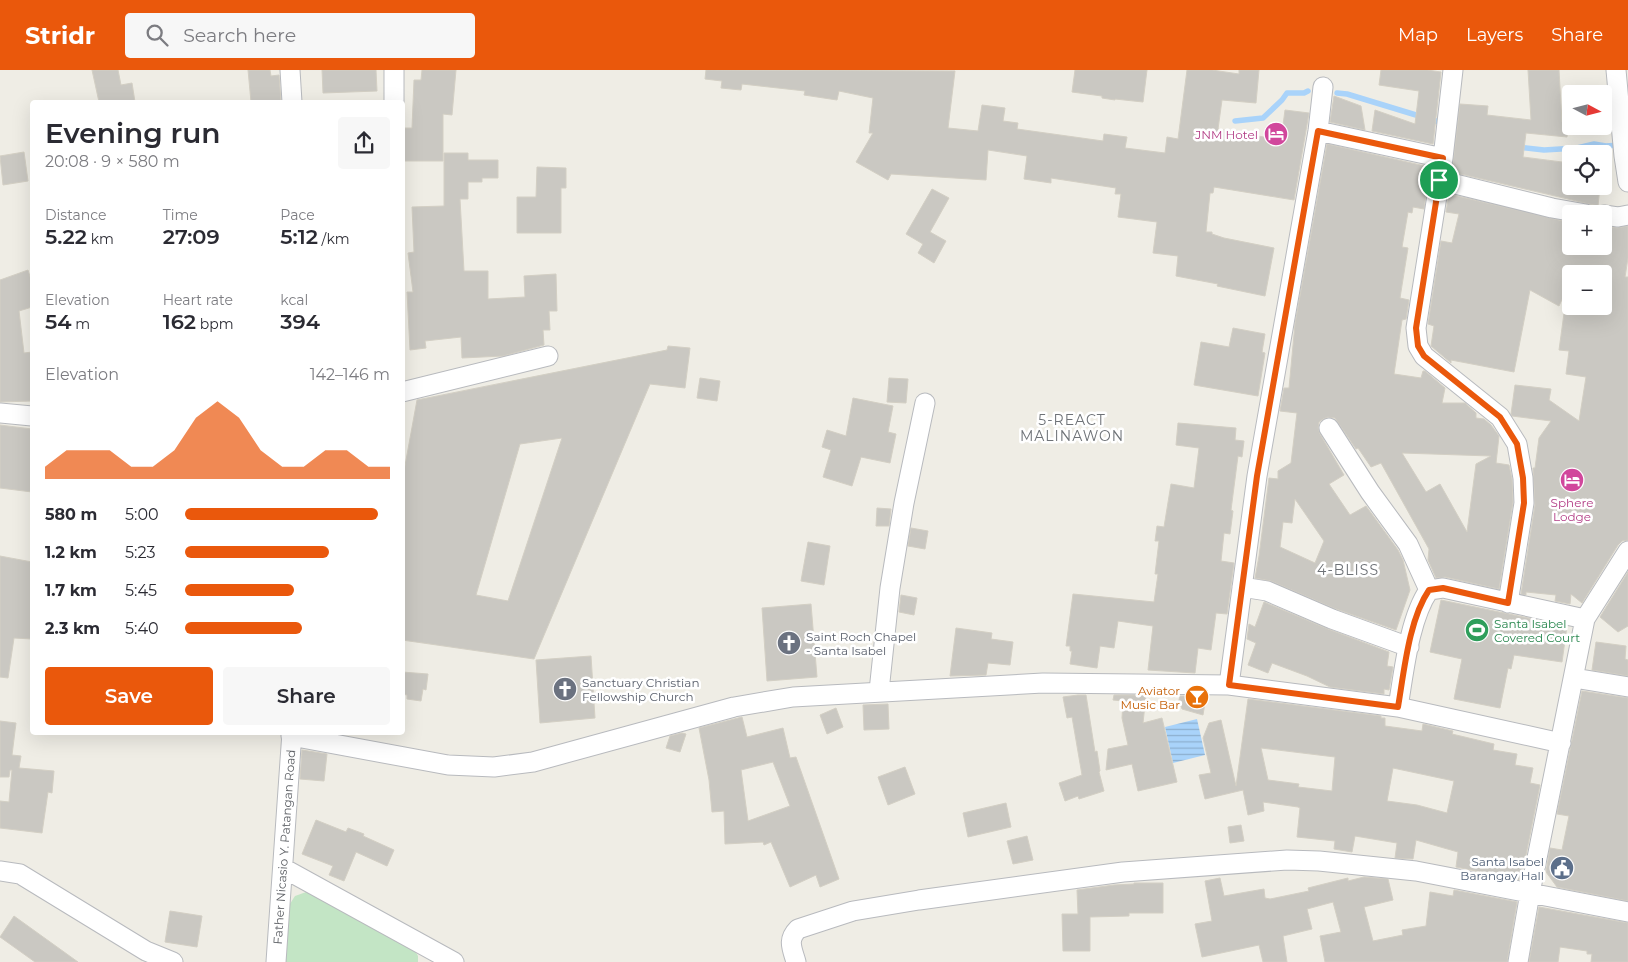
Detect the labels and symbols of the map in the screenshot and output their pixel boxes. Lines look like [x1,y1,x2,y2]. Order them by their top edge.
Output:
north arrow [1562,85,1612,135]
hotel icon: JNM Hotel [1263,121,1289,147]
place label: JNM Hotel [1194,127,1258,142]
pin [1418,159,1460,201]
district label: 5-REACT MALINAWON [1020,411,1124,445]
hotel icon: Sphere Lodge [1559,467,1585,493]
place label: Sphere Lodge [1551,495,1593,524]
district label: 4-BLISS [1317,561,1379,579]
place label: Santa Isabel Covered Court [1494,616,1580,645]
sports icon: Santa Isabel Covered Court [1464,617,1490,643]
place label: Saint Roch Chapel - Santa Isabel [806,629,916,658]
church icon: Saint Roch Chapel - Santa Isabel [776,630,802,656]
place label: Sanctuary Christian Fellowship Church [582,675,700,704]
church icon: Sanctuary Christian Fellowship Church [552,676,578,702]
place label: Aviator Music Bar [1121,683,1180,712]
bar icon: Aviator Music Bar [1184,684,1210,710]
street label: Father Nicasio Y. Patangan Road [270,749,298,945]
place label: Santa Isabel Barangay Hall [1460,854,1544,883]
public building icon: Santa Isabel Barangay Hall [1549,855,1575,881]

